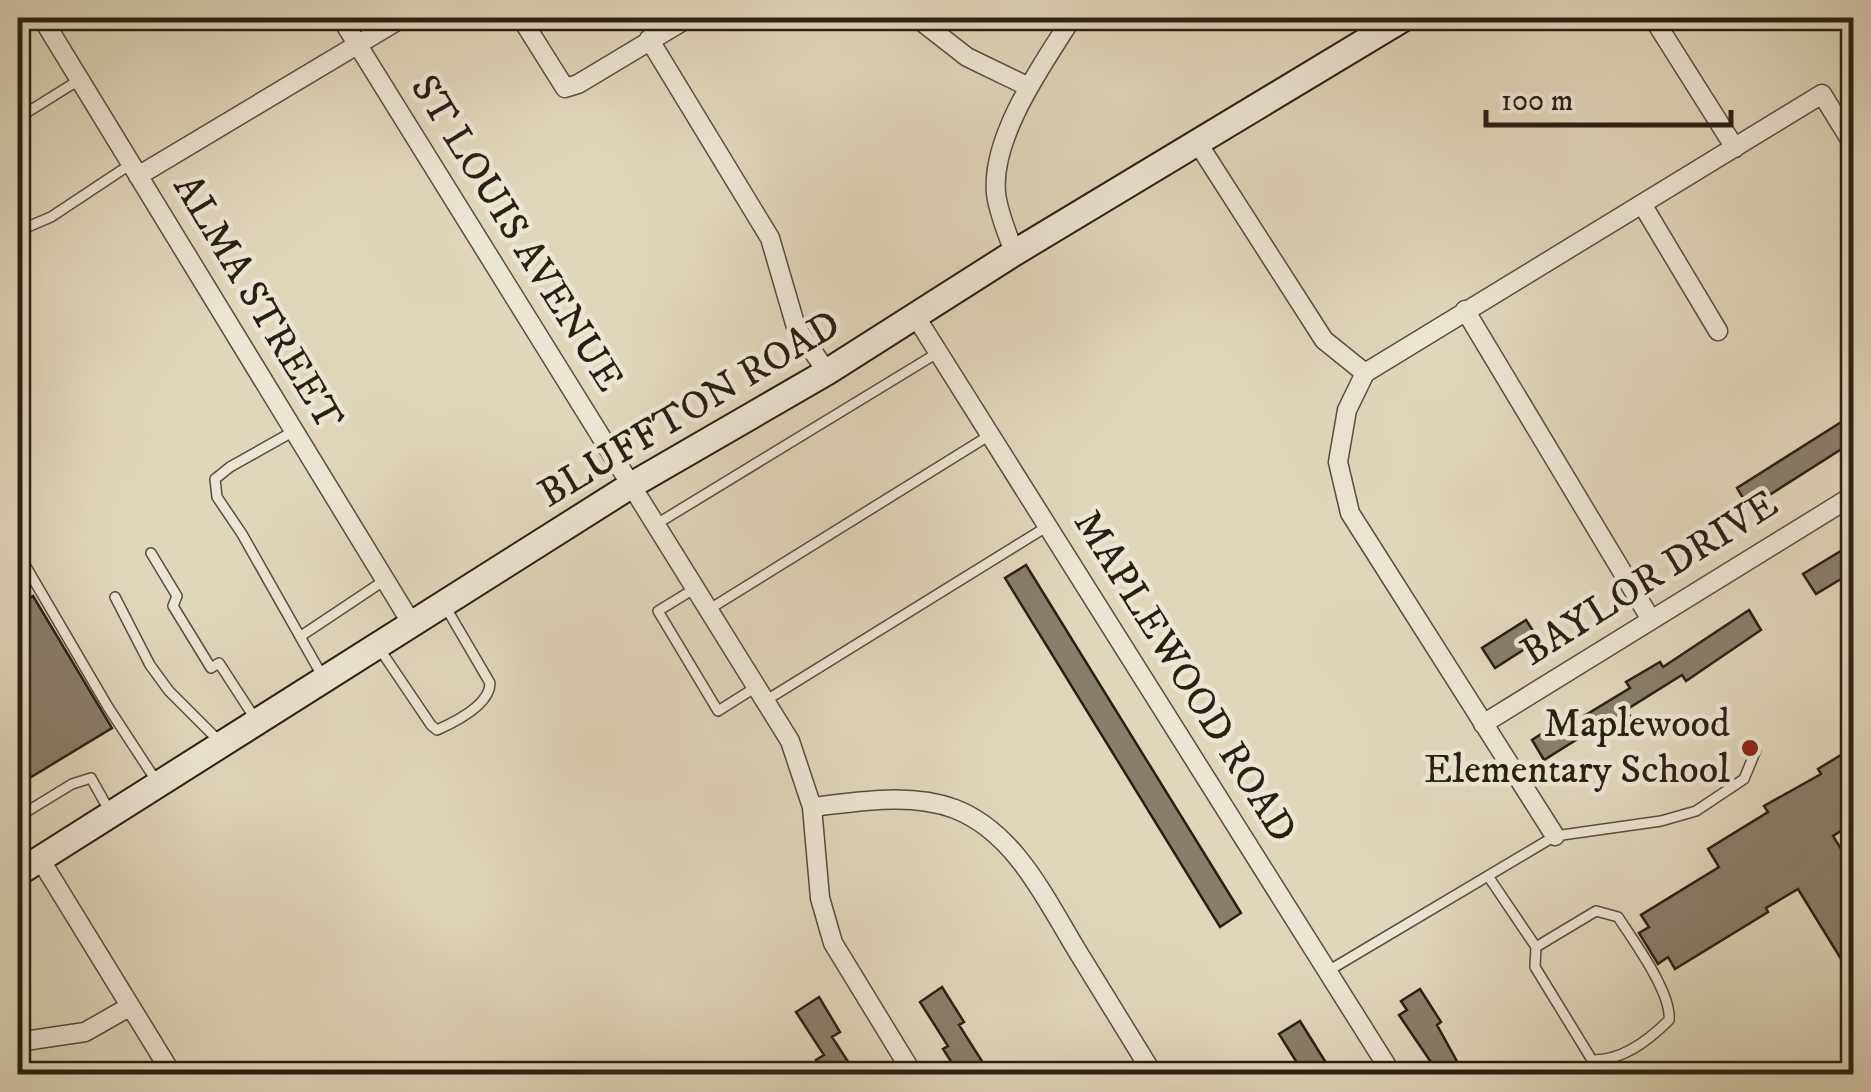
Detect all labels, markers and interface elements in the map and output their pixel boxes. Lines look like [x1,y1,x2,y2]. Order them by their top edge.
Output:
scale bar [1486,65,1731,127]
street label: ST LOUIS AVENUE [398,66,634,402]
text: 100 m [1501,83,1573,120]
street label: ALMA STREET [161,166,353,440]
street label: BLUFFTON ROAD [530,300,850,520]
street label: BAYLOR DRIVE [1512,480,1788,678]
street label: MAPLEWOOD ROAD [1061,501,1307,853]
place label: Maplewood Elementary School [1424,700,1730,796]
marker: Maplewood Elementary School [1739,737,1761,759]

